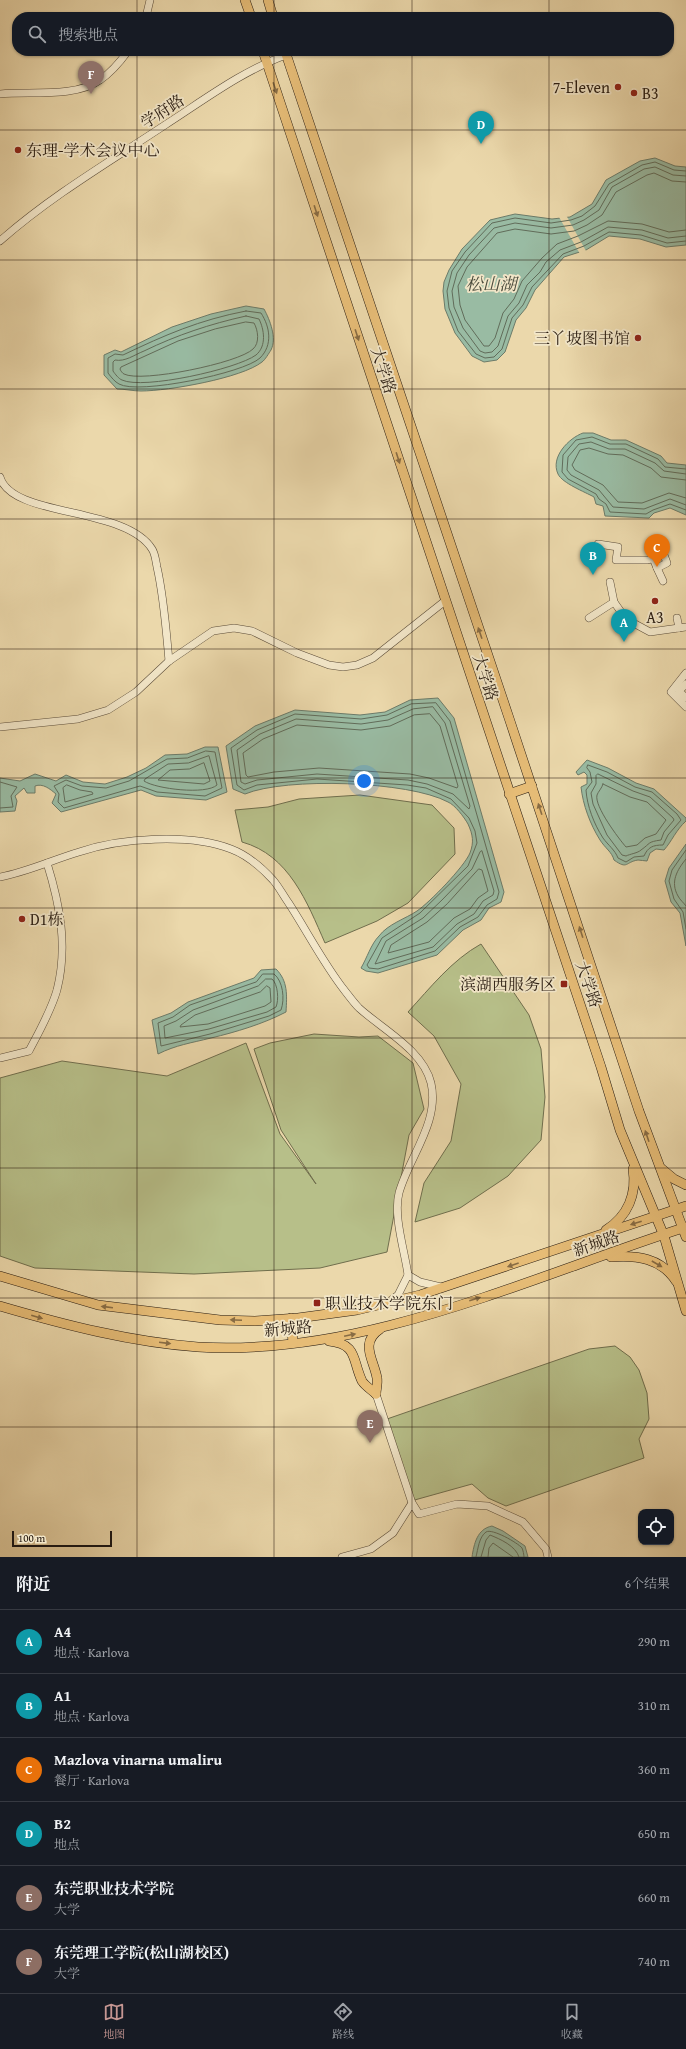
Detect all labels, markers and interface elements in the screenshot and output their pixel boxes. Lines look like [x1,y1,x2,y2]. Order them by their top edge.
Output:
search box [12,12,674,56]
icon: search [26,23,48,45]
text: 搜索地点 [58,24,118,45]
pin: F [78,61,104,94]
place label: 7-Eleven [553,75,610,99]
place label: B3 [642,81,659,105]
one-way arrow [272,82,278,94]
marker: 7-Eleven [613,82,623,92]
street label: 学府路 [135,88,189,134]
marker: B3 [629,88,639,98]
pin: D [468,111,494,144]
place label: 东理-学术会议中心 [26,138,160,162]
marker: 东理-学术会议中心 [13,145,23,155]
one-way arrow [313,206,319,218]
water label: 松山湖 [466,271,519,296]
place label: 三丫坡图书馆 [534,326,630,350]
one-way arrow [354,329,360,341]
marker: 三丫坡图书馆 [633,333,643,343]
street label: 大学路 [365,343,403,397]
one-way arrow [395,452,401,464]
pin: C [644,534,670,567]
pin: B [580,542,606,575]
marker: A3 [650,596,660,606]
place label: A3 [646,605,664,629]
pin: A [611,609,637,642]
one-way arrow [477,626,483,638]
street label: 大学路 [467,650,505,704]
your location [354,771,374,791]
one-way arrow [536,802,542,814]
place label: D1栋 [30,907,63,931]
marker: D1栋 [17,914,27,924]
one-way arrow [578,926,584,938]
street label: 大学路 [570,957,608,1011]
place label: 滨湖西服务区 [460,972,556,996]
marker: 滨湖西服务区 [559,979,569,989]
one-way arrow [644,1129,650,1141]
one-way arrow [629,1220,641,1226]
street label: 新城路 [569,1224,623,1262]
one-way arrow [652,1261,663,1267]
one-way arrow [506,1262,518,1268]
place label: 职业技术学院东门 [325,1291,453,1315]
one-way arrow [469,1296,481,1302]
marker: 职业技术学院东门 [312,1298,322,1308]
one-way arrow [101,1303,113,1310]
one-way arrow [32,1314,44,1320]
street label: 新城路 [263,1314,313,1342]
one-way arrow [229,1317,242,1323]
one-way arrow [344,1331,356,1337]
one-way arrow [159,1340,171,1346]
pin: E [357,1410,383,1443]
map controls [638,1509,674,1545]
button: locate [638,1509,674,1545]
scale bar [12,1529,112,1548]
text: 100 m [18,1530,45,1546]
text: 附近 [16,1571,50,1596]
text: 6个结果 [625,1574,670,1593]
text: A4 [54,1621,71,1642]
text: A [25,1632,33,1651]
text: 290 m [638,1632,670,1651]
text: 地点 · Karlova [54,1643,129,1662]
text: A1 [54,1685,71,1706]
text: B [25,1696,33,1715]
text: 310 m [638,1696,670,1715]
text: 地点 · Karlova [54,1707,129,1726]
text: Mazlova vinarna umaliru [54,1749,222,1770]
text: C [25,1760,33,1779]
text: 360 m [638,1760,670,1779]
text: 餐厅 · Karlova [54,1771,129,1790]
text: B2 [54,1813,71,1834]
text: D [25,1824,33,1843]
text: 650 m [638,1824,670,1843]
text: 地点 [54,1835,80,1854]
text: 东莞职业技术学院 [54,1878,174,1899]
text: E [26,1888,32,1907]
text: 660 m [638,1888,670,1907]
text: 大学 [54,1900,80,1919]
text: 东莞理工学院(松山湖校区) [54,1942,229,1963]
text: F [26,1952,32,1971]
text: 740 m [638,1952,670,1971]
text: 大学 [54,1964,80,1983]
tab: 地图 [103,2001,125,2042]
tab: 路线 [332,2001,354,2042]
tab: 收藏 [561,2001,583,2042]

